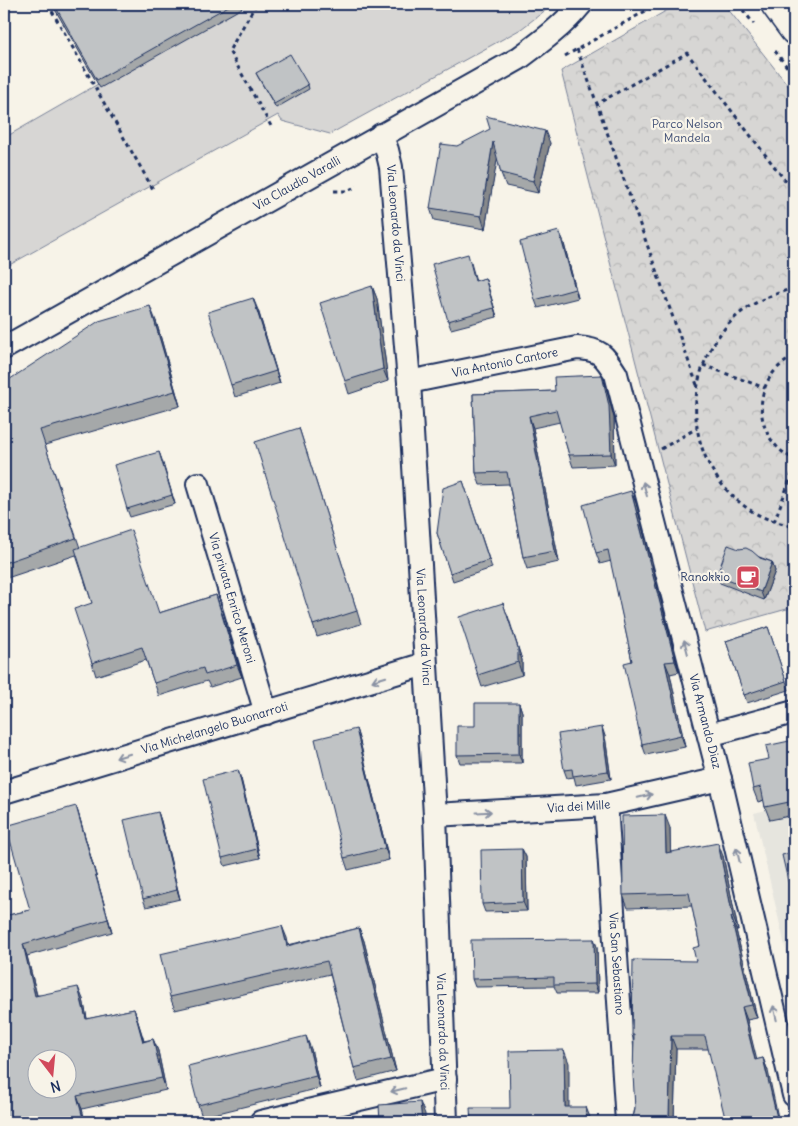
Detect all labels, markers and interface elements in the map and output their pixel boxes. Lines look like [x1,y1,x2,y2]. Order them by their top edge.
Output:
park label: Parco Nelson Mandela [652,116,722,145]
street label: Via Claudio Varalli [251,153,343,213]
street label: Via Leonardo da Vinci [384,164,409,282]
street label: Via Antonio Cantore [451,344,559,380]
one-way arrow [640,482,650,498]
street label: Via privata Enrico Meroni [206,531,259,665]
cafe icon: Ranokkio [735,564,761,590]
street label: Via Leonardo da Vinci [413,568,435,686]
place label: Ranokkio [680,569,730,584]
one-way arrow [681,639,690,655]
street label: Via Armando Diaz [686,672,725,771]
one-way arrow [371,674,387,684]
street label: Via Michelangelo Buonarroti [139,698,289,757]
one-way arrow [115,752,131,761]
one-way arrow [636,791,652,800]
street label: Via dei Mille [547,796,612,815]
one-way arrow [475,807,491,816]
one-way arrow [733,848,742,864]
street label: Via San Sebastiano [606,912,628,1016]
street label: Via Leonardo da Vinci [434,973,453,1091]
one-way arrow [770,1006,779,1022]
north arrow [28,1048,78,1098]
text: N [48,1077,63,1096]
one-way arrow [390,1086,406,1095]

